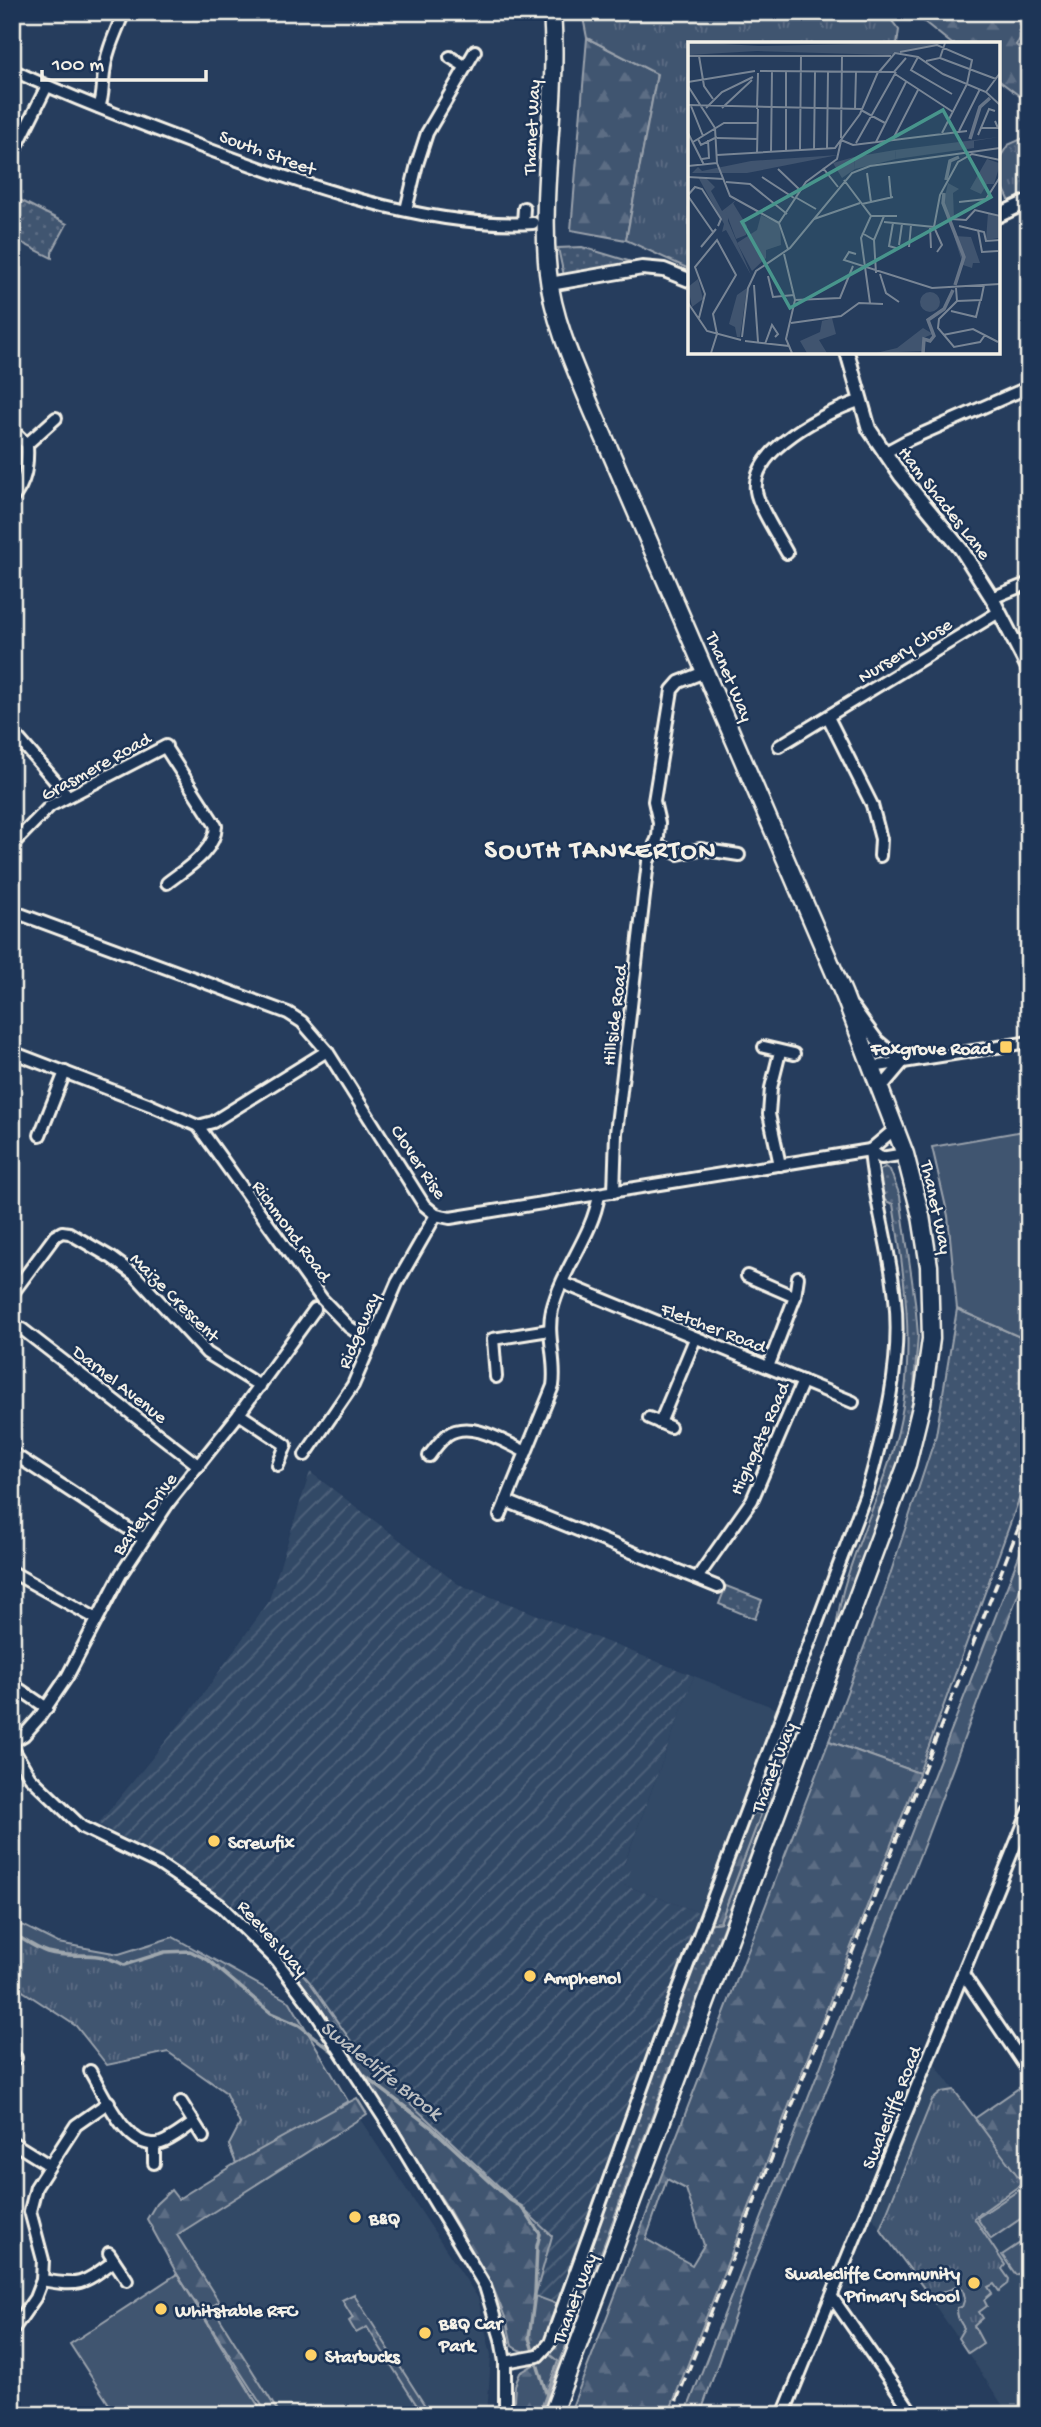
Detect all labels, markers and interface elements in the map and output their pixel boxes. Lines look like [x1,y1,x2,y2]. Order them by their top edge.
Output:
scale bar [42,38,206,82]
inset map [688,42,999,354]
text: 100 m [51,54,104,79]
street label: Thanet Way [519,78,548,176]
street label: South Street [216,126,320,183]
street label: Ham Shades Lane [892,443,995,566]
street label: Nursery Close [855,614,957,690]
street label: Thanet Way [698,628,757,726]
street label: Grasmere Road [38,728,157,808]
district label: SOUTH TANKERTON [485,837,717,868]
street label: Hillside Road [599,962,634,1067]
place label: Foxgrove Road [870,1039,994,1062]
marker: Foxgrove Road [998,1039,1014,1055]
street label: Clover Rise [384,1121,450,1205]
street label: Thanet Way [913,1158,956,1257]
street label: Richmond Road [246,1177,336,1289]
street label: Maize Crescent [124,1249,225,1350]
street label: Ridgeway [334,1289,387,1373]
street label: Fletcher Road [656,1298,770,1361]
street label: Darnel Avenue [65,1340,171,1430]
street label: Highgate Road [726,1378,797,1499]
street label: Barley Drive [108,1469,184,1562]
street label: Thanet Way [747,1719,803,1818]
marker: Screwfix [206,1833,222,1849]
place label: Screwfix [228,1833,295,1856]
street label: Reeves Way [231,1896,312,1983]
marker: Amphenol [522,1968,538,1984]
place label: Amphenol [543,1968,621,1991]
water label: Swalecliffe Brook [314,2017,448,2129]
street label: Swalecliffe Road [858,2042,929,2173]
marker: B&Q [347,2209,363,2225]
place label: B&Q [368,2209,400,2232]
street label: Thanet Way [548,2250,604,2349]
place label: Swalecliffe Community Primary School [785,2264,961,2309]
marker: Swalecliffe Community Primary School [966,2275,982,2291]
marker: Whitstable RFC [153,2301,169,2317]
place label: Whitstable RFC [174,2301,299,2324]
place label: B&Q Car Park [438,2314,505,2359]
marker: B&Q Car Park [417,2325,433,2341]
marker: Starbucks [303,2347,319,2363]
place label: Starbucks [325,2347,401,2370]

